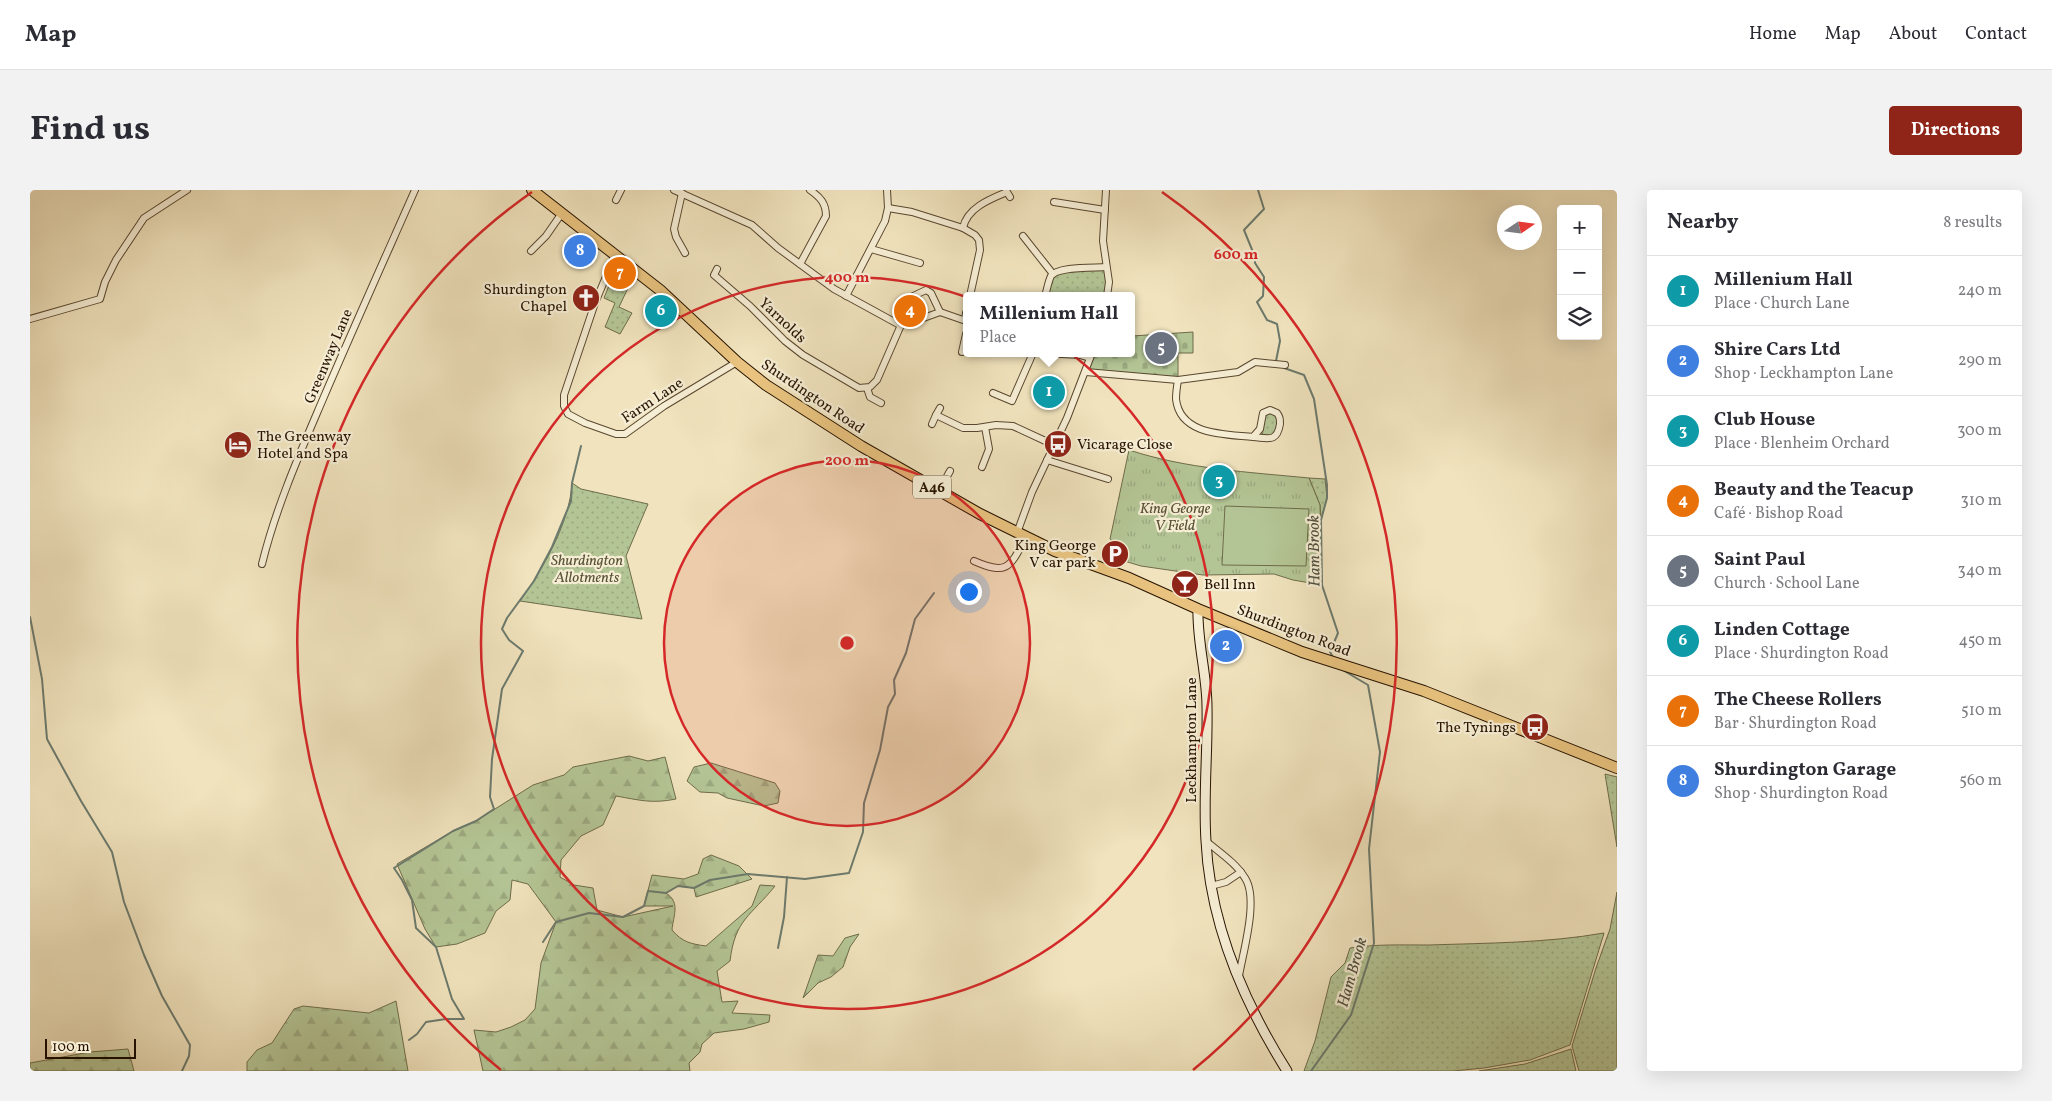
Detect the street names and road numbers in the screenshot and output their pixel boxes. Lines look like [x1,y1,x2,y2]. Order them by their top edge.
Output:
street label: Yarnolds [753,294,810,349]
street label: Greenway Lane [300,306,359,407]
street label: Shurdington Road [756,355,868,440]
street label: Farm Lane [618,373,688,429]
road number: A46 [913,476,951,498]
street label: Shurdington Road [1233,600,1353,663]
street label: Leckhampton Lane [1182,677,1203,803]

